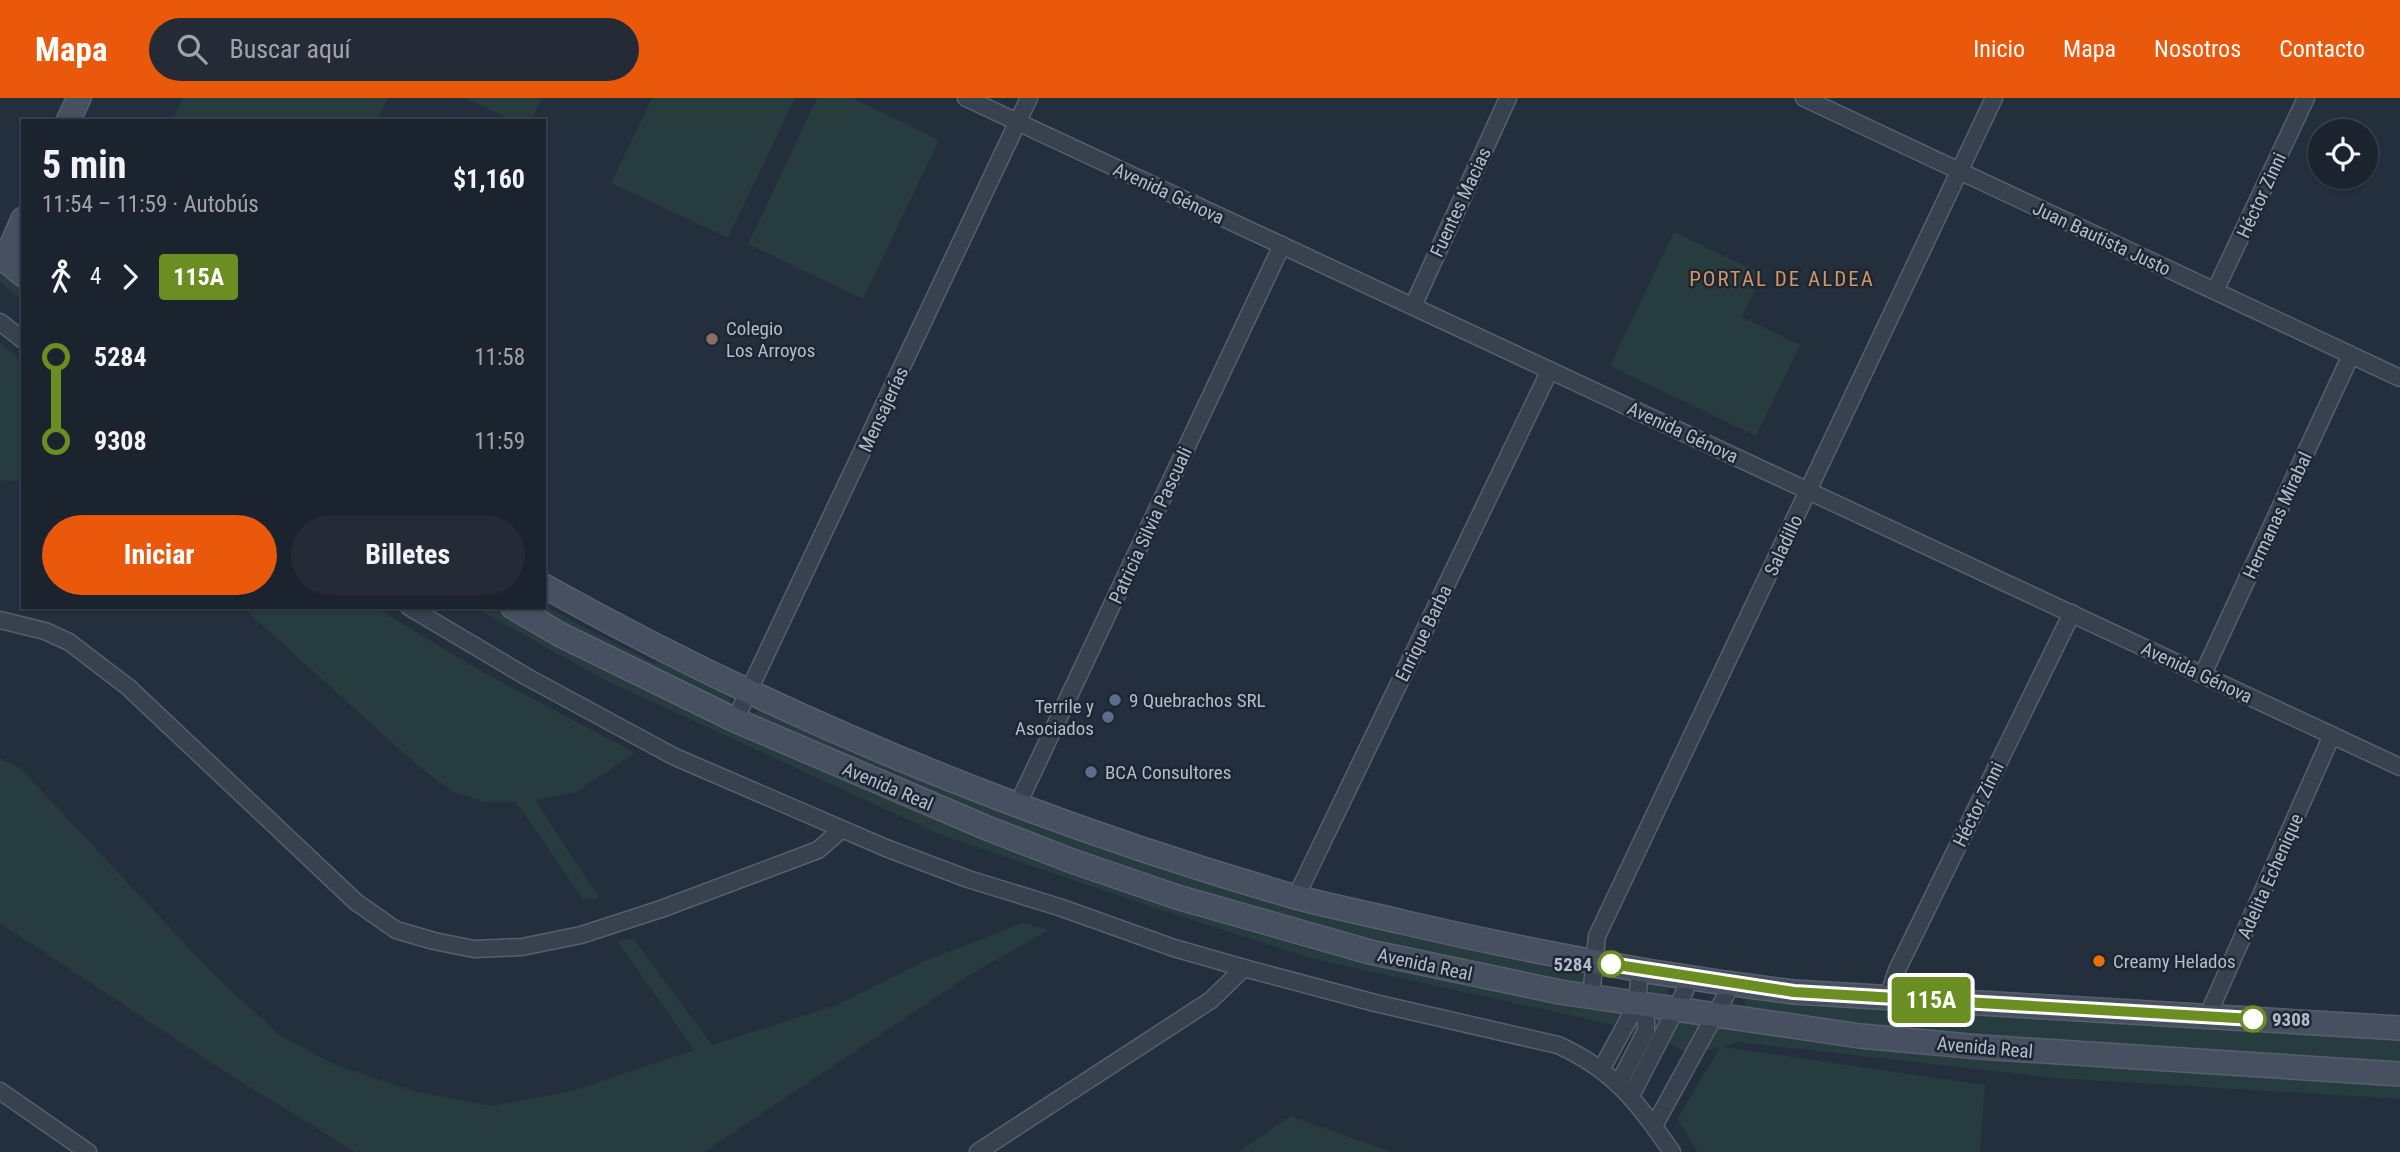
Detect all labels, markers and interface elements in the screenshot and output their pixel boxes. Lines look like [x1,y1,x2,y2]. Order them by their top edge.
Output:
search box [149,18,639,81]
text: Mapa [35,30,107,69]
icon: search [173,30,211,68]
text: Buscar aquí [229,34,351,64]
text: Inicio [1973,35,2025,63]
text: Mapa [2063,35,2116,63]
text: Nosotros [2154,35,2241,63]
text: Contacto [2279,35,2365,63]
map controls [2308,119,2378,189]
button: locate [2308,119,2378,189]
text: 5 min [42,143,126,187]
street label: Fuentes Macias [1425,144,1496,261]
street label: Héctor Zinni [2232,149,2291,242]
street label: Avenida Génova [1110,158,1228,229]
text: $1,160 [453,164,525,194]
text: 11:54 – 11:59 · Autobús [42,191,259,218]
street label: Juan Bautista Justo [2029,196,2174,280]
icon: walk [42,258,80,296]
icon: forward [111,258,149,296]
text: 4 [90,263,101,290]
text: 115A [173,263,224,291]
district label: PORTAL DE ALDEA [1689,267,1875,291]
place label: Colegio Los Arroyos [726,317,815,362]
marker: Colegio Los Arroyos [704,331,720,347]
text: 5284 [94,342,147,372]
text: 11:58 [474,344,525,371]
street label: Mensajerías [854,363,913,455]
street label: Avenida Génova [1624,397,1742,468]
text: 9308 [94,426,147,456]
text: 11:59 [474,428,525,455]
street label: Patricia Silvia Pascuali [1104,443,1197,607]
street label: Hermanas Mirabal [2238,448,2317,582]
street label: Saladillo [1759,511,1807,579]
button: Iniciar [42,515,277,595]
button: Billetes [291,515,525,595]
street label: Enrique Barba [1390,581,1457,685]
street label: Avenida Génova [2138,637,2256,708]
place label: 9 Quebrachos SRL [1129,689,1266,712]
marker: 9 Quebrachos SRL [1107,692,1123,708]
place label: Terrile y Asociados [1015,695,1094,740]
marker: Terrile y Asociados [1100,709,1116,725]
street label: Avenida Real [839,757,937,816]
street label: Héctor Zinni [1948,758,2009,850]
place label: BCA Consultores [1105,761,1231,784]
marker: BCA Consultores [1083,764,1099,780]
street label: Adelita Echenique [2233,810,2308,942]
street label: Avenida Real [1375,943,1474,986]
place label: Creamy Helados [2113,950,2236,973]
marker: 5284 [1598,951,1624,977]
place label: 5284 [1554,953,1592,976]
marker: Creamy Helados [2091,953,2107,969]
line badge: 115A [1882,977,1980,1023]
text: 115A [1906,986,1956,1014]
marker: 9308 [2240,1006,2266,1032]
place label: 9308 [2272,1008,2310,1031]
street label: Avenida Real [1936,1032,2034,1063]

